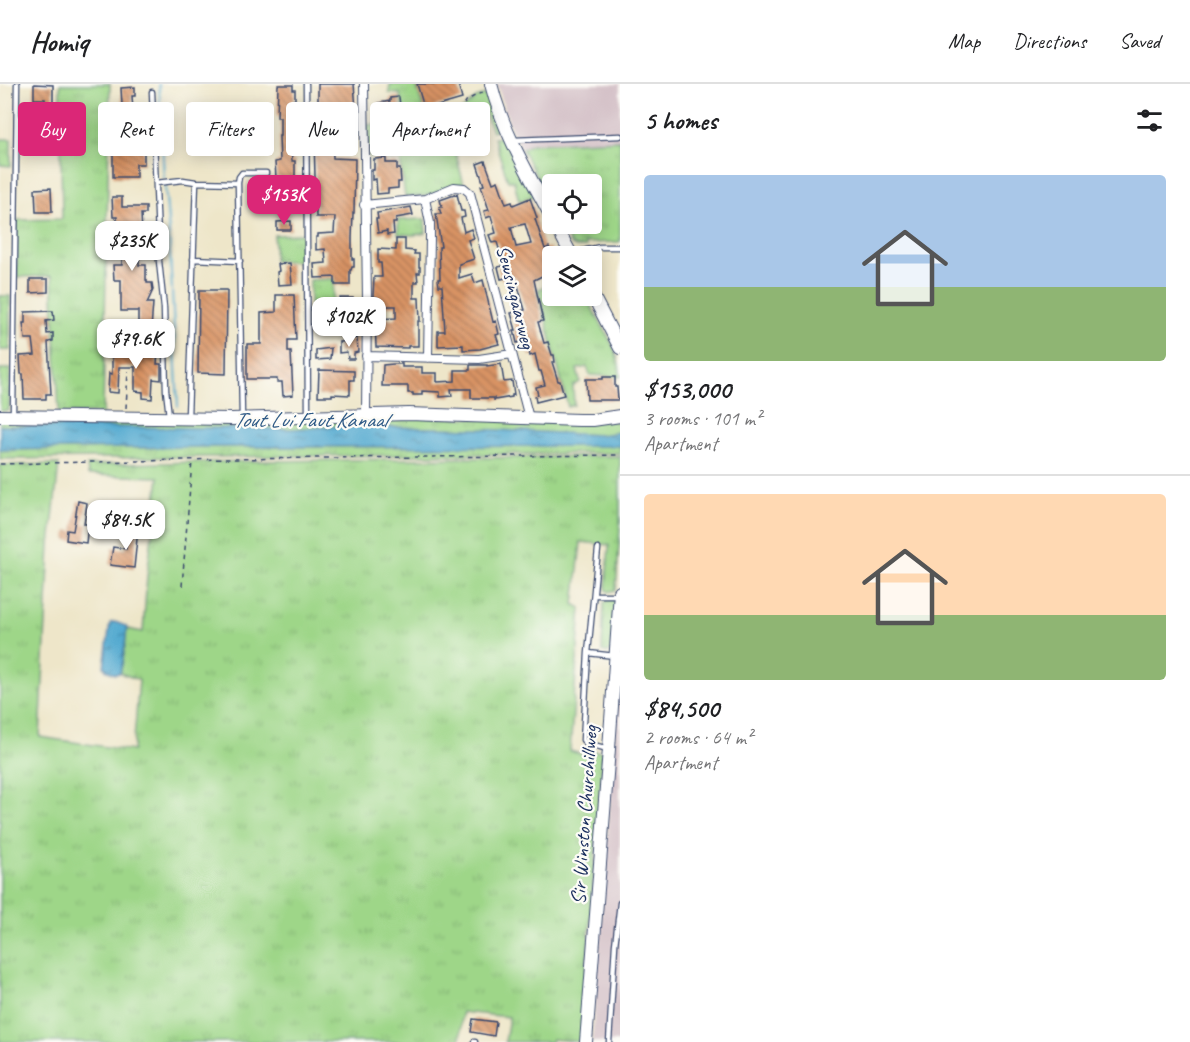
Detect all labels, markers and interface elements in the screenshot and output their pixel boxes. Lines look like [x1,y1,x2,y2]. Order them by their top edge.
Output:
text: Homiq [30,24,88,59]
text: Map [948,28,980,54]
text: Directions [1013,28,1086,54]
text: Saved [1119,28,1160,54]
chip: Buy [18,102,86,156]
chip: Rent [98,102,174,156]
chip: Filters [186,102,274,156]
chip: New [286,102,358,156]
chip: Apartment [370,102,490,156]
text: 5 homes [644,104,717,137]
icon: filters [1133,104,1166,137]
map controls [542,174,602,306]
button: locate [542,174,602,234]
pin: $153K [242,175,326,226]
text: $153K [261,182,307,207]
icon: home [851,214,959,322]
pin: $235K [90,221,174,272]
text: $235K [109,228,155,253]
street label: Sewsingaarweg [491,242,542,353]
button: layers [542,246,602,306]
pin: $102K [307,297,391,348]
text: $102K [326,304,372,329]
pin: $79.6K [87,319,185,370]
text: $79.6K [111,326,161,351]
text: $153,000 [644,373,731,406]
water label: Tout Lui Faut Kanaal [233,406,394,434]
text: 3 rooms · 101 m² [644,406,761,431]
text: Apartment [644,431,717,456]
pin: $84.5K [77,500,175,551]
text: $84.5K [101,507,151,532]
icon: home [851,533,959,641]
text: $84,500 [644,692,719,725]
street label: Sir Winston Churchillweg [565,723,603,905]
text: 2 rooms · 64 m² [644,725,752,750]
text: Apartment [644,750,717,775]

